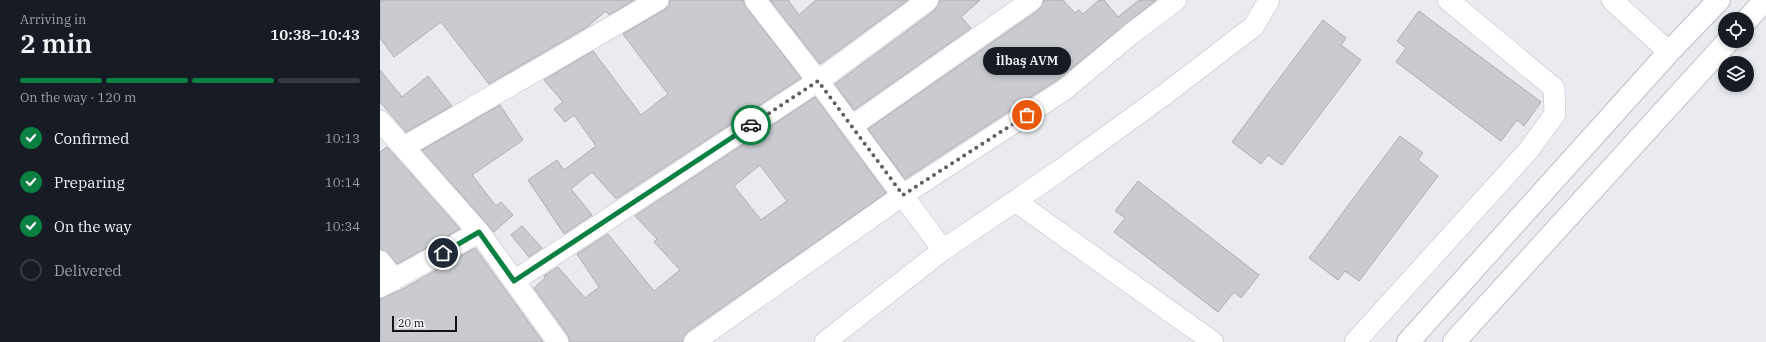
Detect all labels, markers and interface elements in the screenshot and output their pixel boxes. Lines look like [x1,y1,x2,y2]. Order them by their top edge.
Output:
text: Arriving in [20,11,86,28]
map controls [1718,12,1754,92]
button: locate [1718,12,1754,48]
text: 10:38–10:43 [270,25,360,44]
text: 2 min [20,26,92,60]
callout: İlbaş AVM [983,47,1071,75]
text: İlbaş AVM [996,52,1058,69]
button: layers [1718,56,1754,92]
text: On the way · 120 m [20,89,136,106]
pin [1010,98,1044,132]
icon: bag [1016,104,1038,126]
courier [731,105,771,145]
icon: car [740,114,762,136]
icon: check [20,127,42,149]
text: Confirmed [54,129,129,148]
text: 10:13 [325,130,360,147]
icon: check [20,171,42,193]
text: Preparing [54,173,125,192]
text: 10:14 [325,174,360,191]
icon: check [20,215,42,237]
text: On the way [54,217,132,236]
text: 10:34 [325,218,360,235]
pin [426,236,460,270]
icon: home [432,242,454,264]
text: Delivered [54,261,122,280]
scale bar [392,314,457,333]
text: 20 m [398,316,424,330]

